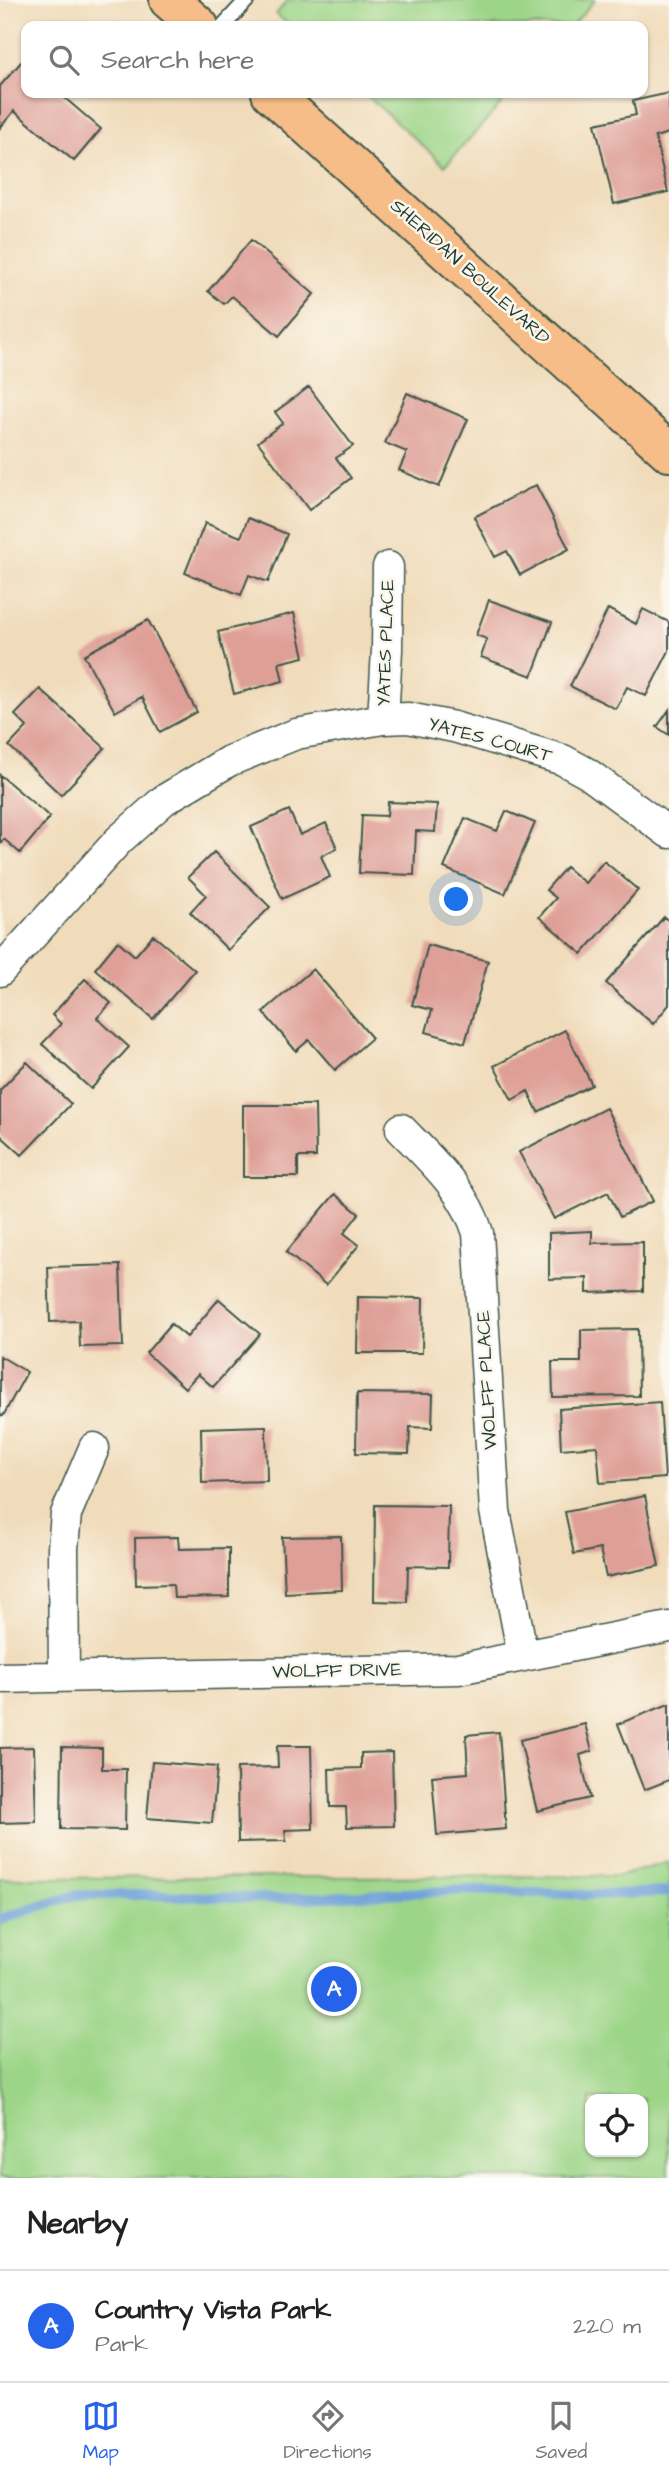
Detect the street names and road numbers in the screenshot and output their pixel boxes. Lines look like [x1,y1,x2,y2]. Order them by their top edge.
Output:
street label: SHERIDAN BOULEVARD [384,193,556,351]
street label: YATES PLACE [370,579,402,707]
street label: YATES COURT [425,710,555,770]
street label: WOLFF PLACE [470,1309,504,1451]
street label: WOLFF DRIVE [272,1656,402,1686]

